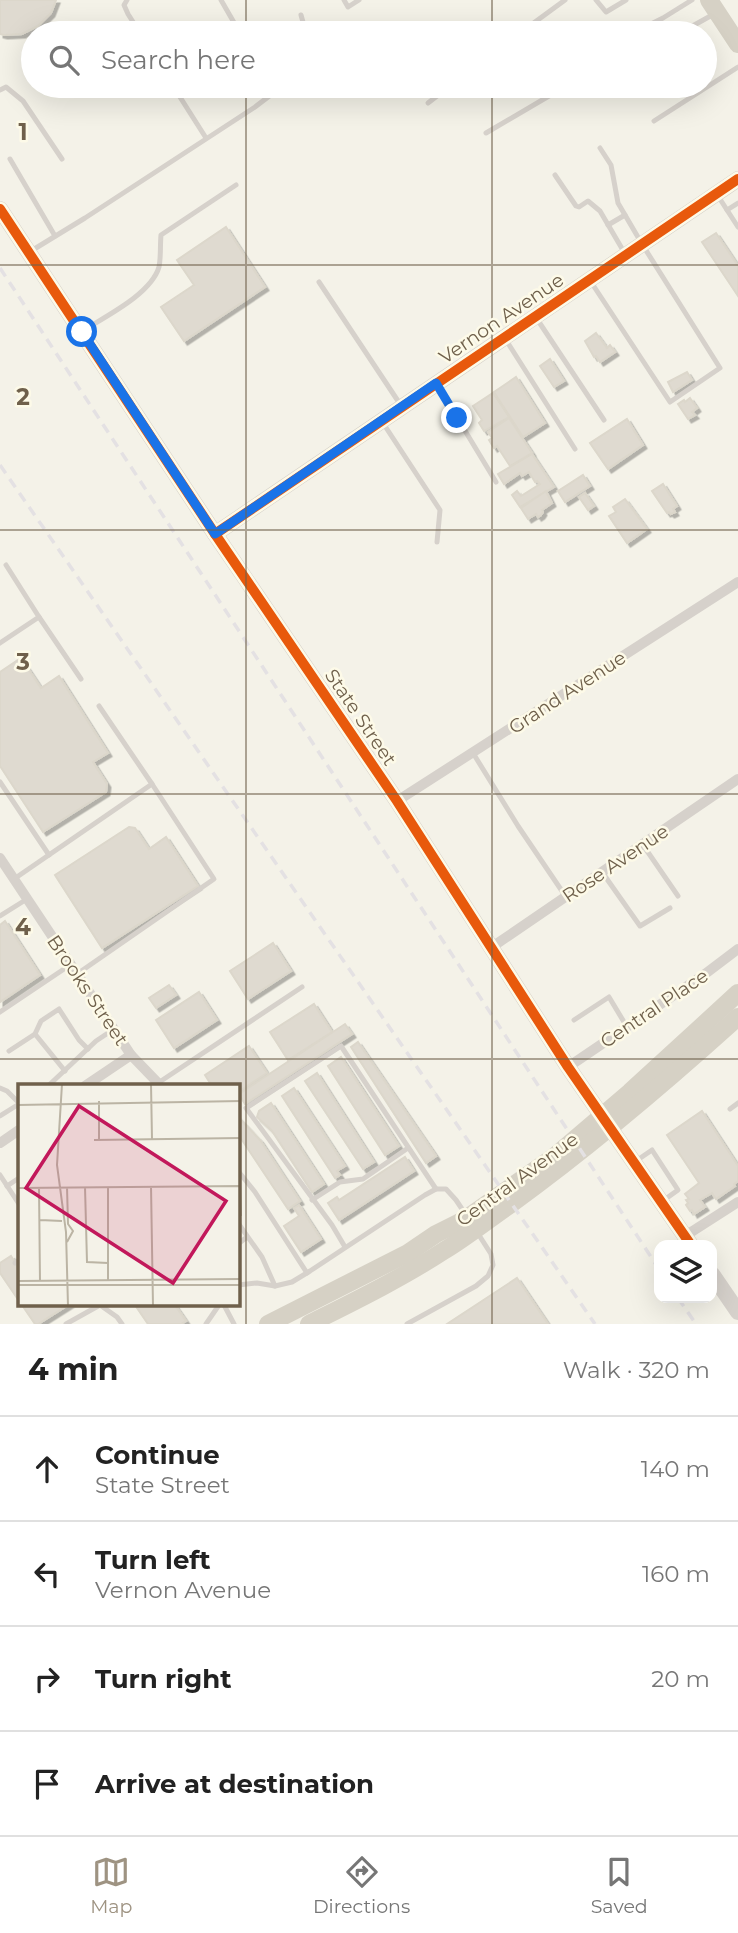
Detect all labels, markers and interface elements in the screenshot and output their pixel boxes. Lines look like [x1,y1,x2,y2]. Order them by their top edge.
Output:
search box [21,21,717,98]
icon: search [45,41,83,79]
text: Search here [101,44,256,76]
text: 1 [18,118,28,146]
street label: Vernon Avenue [435,268,568,369]
route start [66,316,97,347]
text: 2 [16,383,30,411]
route end [441,402,472,433]
street label: Grand Avenue [504,646,630,739]
text: 3 [15,648,30,676]
street label: State Street [320,665,401,770]
street label: Rose Avenue [558,819,673,907]
text: 4 [15,913,31,941]
street label: Brooks Street [42,931,133,1050]
street label: Central Place [596,964,713,1053]
inset map [18,1084,240,1307]
street label: Central Avenue [452,1128,583,1231]
map controls [654,1240,717,1303]
button: layers [654,1240,717,1303]
text: 4 min [28,1351,118,1388]
text: Walk · 320 m [563,1356,710,1384]
text: Continue [95,1439,220,1471]
icon: ahead [28,1450,66,1488]
text: 140 m [641,1455,710,1483]
text: State Street [95,1471,230,1499]
text: Turn left [95,1544,211,1576]
icon: left [28,1555,66,1593]
text: 160 m [642,1560,710,1588]
text: Vernon Avenue [95,1576,271,1604]
icon: right [28,1660,66,1698]
text: Turn right [95,1663,231,1695]
text: 20 m [651,1665,710,1693]
icon: arrive [28,1765,66,1803]
text: Arrive at destination [95,1768,374,1800]
tab: Map [90,1853,132,1918]
tab: Directions [313,1853,410,1918]
tab: Saved [591,1853,648,1918]

